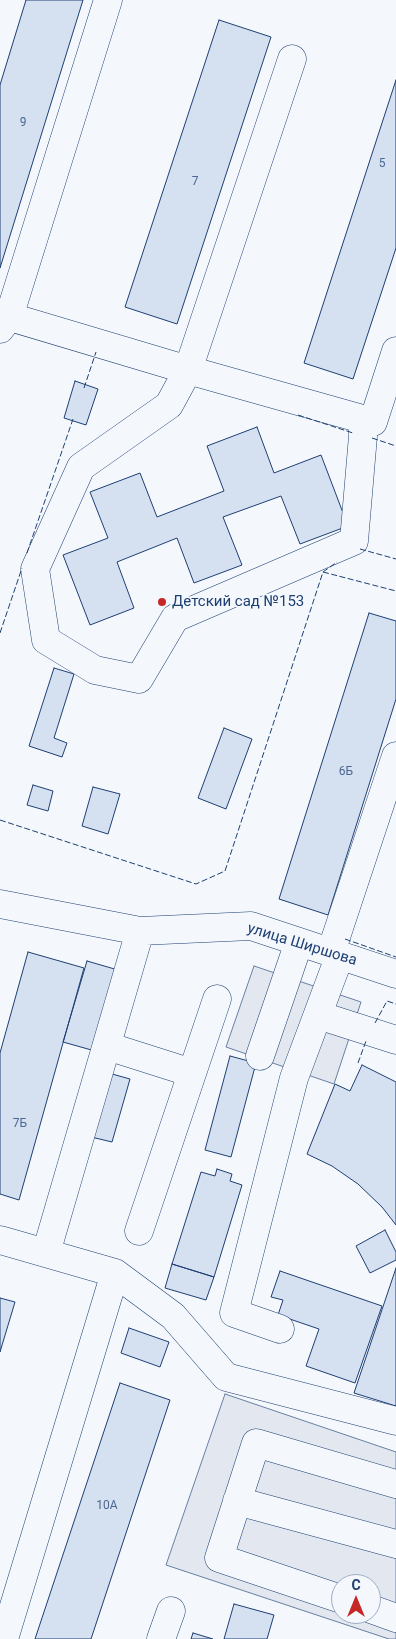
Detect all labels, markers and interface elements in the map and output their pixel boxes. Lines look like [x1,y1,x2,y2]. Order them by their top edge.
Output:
house number: 9 [20,116,26,130]
house number: 5 [379,157,385,171]
house number: 7 [192,175,198,189]
place label: Детский сад №153 [172,593,304,611]
marker: Детский сад №153 [156,596,168,608]
house number: 6Б [339,765,353,779]
street label: улица Ширшова [245,920,359,970]
house number: 7Б [13,1117,27,1131]
house number: 10А [96,1499,118,1513]
north arrow [331,1574,381,1624]
text: С [351,1577,361,1593]

